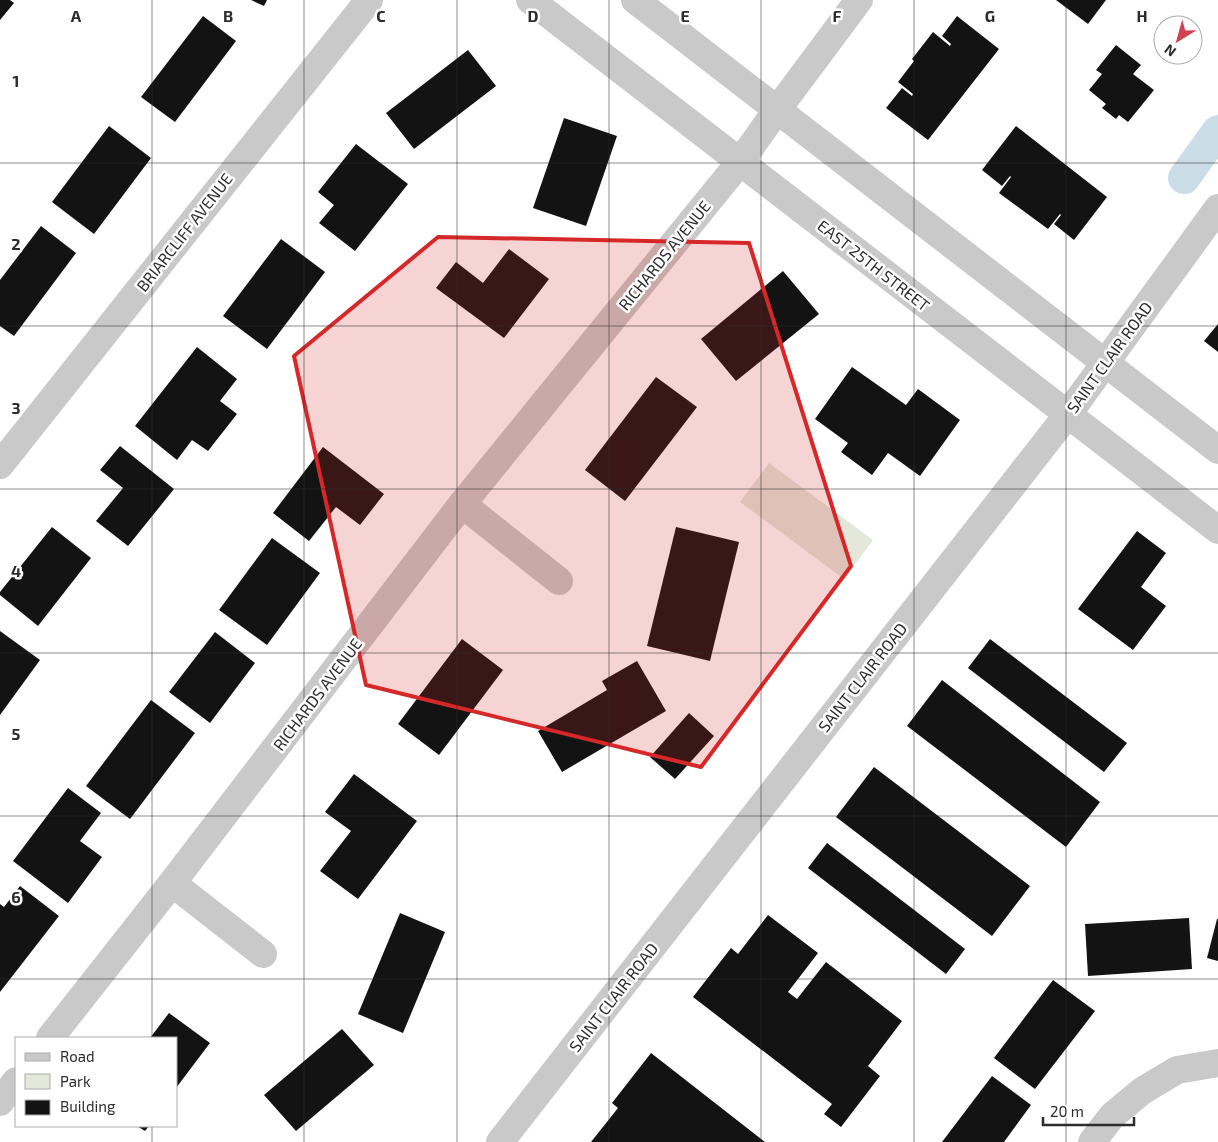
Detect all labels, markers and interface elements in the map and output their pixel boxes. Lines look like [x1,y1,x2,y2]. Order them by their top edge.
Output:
text: A [71,6,82,25]
text: B [223,6,233,25]
text: C [376,6,386,25]
text: D [528,6,539,25]
text: E [680,6,690,25]
text: F [833,6,842,25]
text: G [985,6,995,25]
text: H [1136,6,1148,25]
north arrow [1153,15,1203,65]
text: N [1161,41,1179,61]
text: 1 [13,71,19,90]
street label: BRIARCLIFF AVENUE [132,169,236,295]
street label: RICHARDS AVENUE [614,196,714,314]
street label: EAST 25TH STREET [814,215,934,315]
text: 2 [11,234,21,253]
street label: SAINT CLAIR ROAD [1062,298,1156,416]
text: 3 [11,398,21,417]
text: 4 [11,561,21,580]
street label: SAINT CLAIR ROAD [814,619,910,735]
street label: RICHARDS AVENUE [269,634,365,754]
text: 5 [12,724,21,743]
text: 6 [11,887,21,906]
street label: SAINT CLAIR ROAD [565,939,661,1055]
legend [15,1037,178,1127]
text: Road [60,1047,95,1065]
text: Park [60,1072,91,1090]
scale bar [1043,1094,1134,1126]
text: Building [60,1097,116,1115]
text: 20 m [1050,1102,1084,1120]

